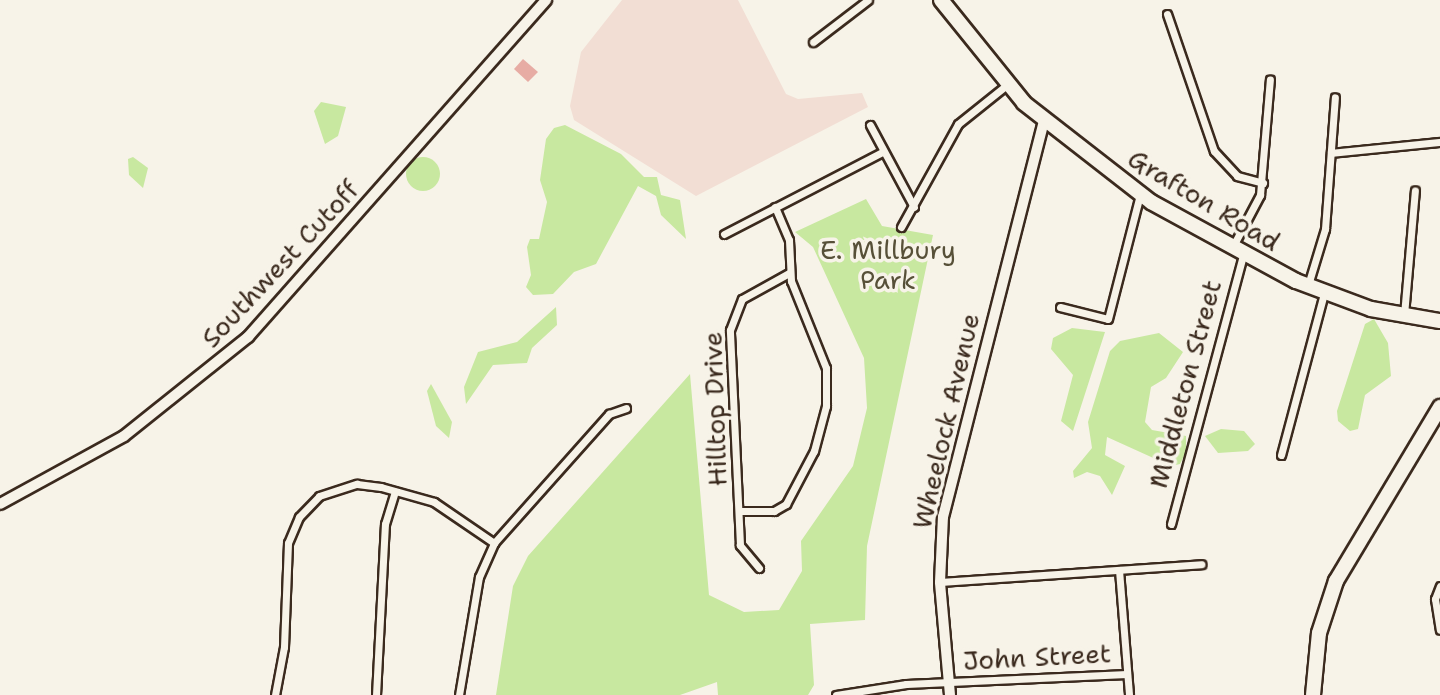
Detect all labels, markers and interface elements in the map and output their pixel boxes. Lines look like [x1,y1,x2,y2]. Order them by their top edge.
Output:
street label: Grafton Road [1122,142,1286,258]
street label: Southwest Cutoff [195,174,365,354]
park label: E. Millbury Park [820,234,956,296]
street label: Middleton Street [1142,277,1228,491]
street label: Wheelock Avenue [906,310,986,532]
street label: Hilltop Drive [697,331,733,487]
street label: John Street [962,638,1112,676]

